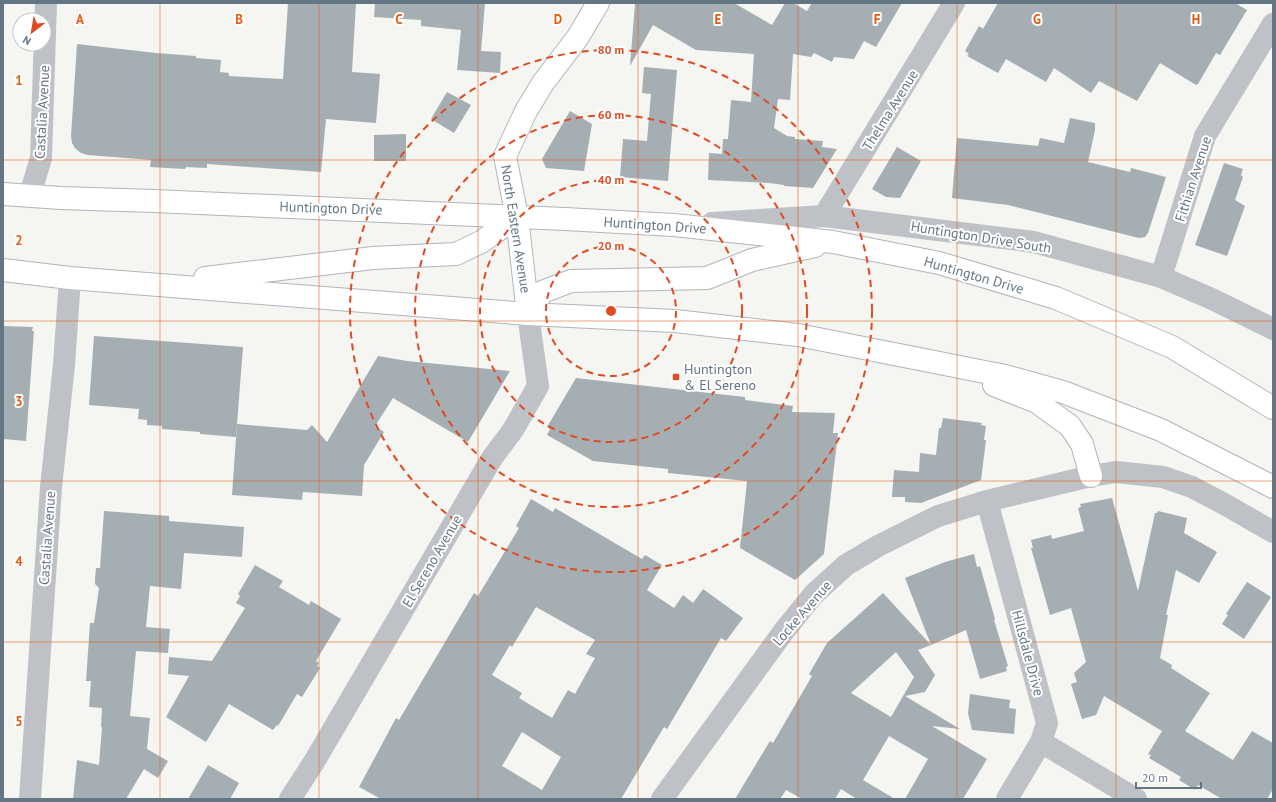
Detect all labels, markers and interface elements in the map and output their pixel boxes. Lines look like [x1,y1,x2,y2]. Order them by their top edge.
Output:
text: A [76,11,84,28]
text: B [235,11,243,28]
text: C [395,11,403,28]
text: D [554,11,562,28]
text: E [715,11,722,28]
text: F [874,11,881,28]
text: G [1033,11,1041,28]
text: H [1192,11,1200,28]
north arrow [12,12,52,52]
text: N [20,33,34,48]
text: 80 m [598,42,624,57]
street label: Castalia Avenue [31,65,53,159]
street label: Thelma Avenue [858,66,922,154]
text: 1 [15,72,23,89]
text: 60 m [598,107,624,122]
street label: Fithian Avenue [1171,134,1215,224]
street label: North Eastern Avenue [497,164,535,294]
text: 40 m [598,172,624,187]
street label: Huntington Drive [279,197,383,219]
street label: Huntington Drive [603,212,707,238]
street label: Huntington Drive South [910,217,1052,257]
text: 2 [15,232,23,249]
text: 20 m [598,238,624,253]
street label: Huntington Drive [922,252,1026,298]
centre of rings [604,304,618,318]
place label: Huntington & El Sereno [684,360,756,394]
marker: Huntington & El Sereno [671,372,681,382]
text: 3 [15,393,23,410]
street label: Castalia Avenue [35,490,59,586]
street label: El Sereno Avenue [398,512,466,610]
text: 4 [15,553,23,570]
street label: Locke Avenue [769,577,835,649]
street label: Hillsdale Drive [1008,608,1048,698]
text: 5 [15,713,23,730]
scale bar [1136,764,1201,790]
text: 20 m [1142,770,1168,785]

